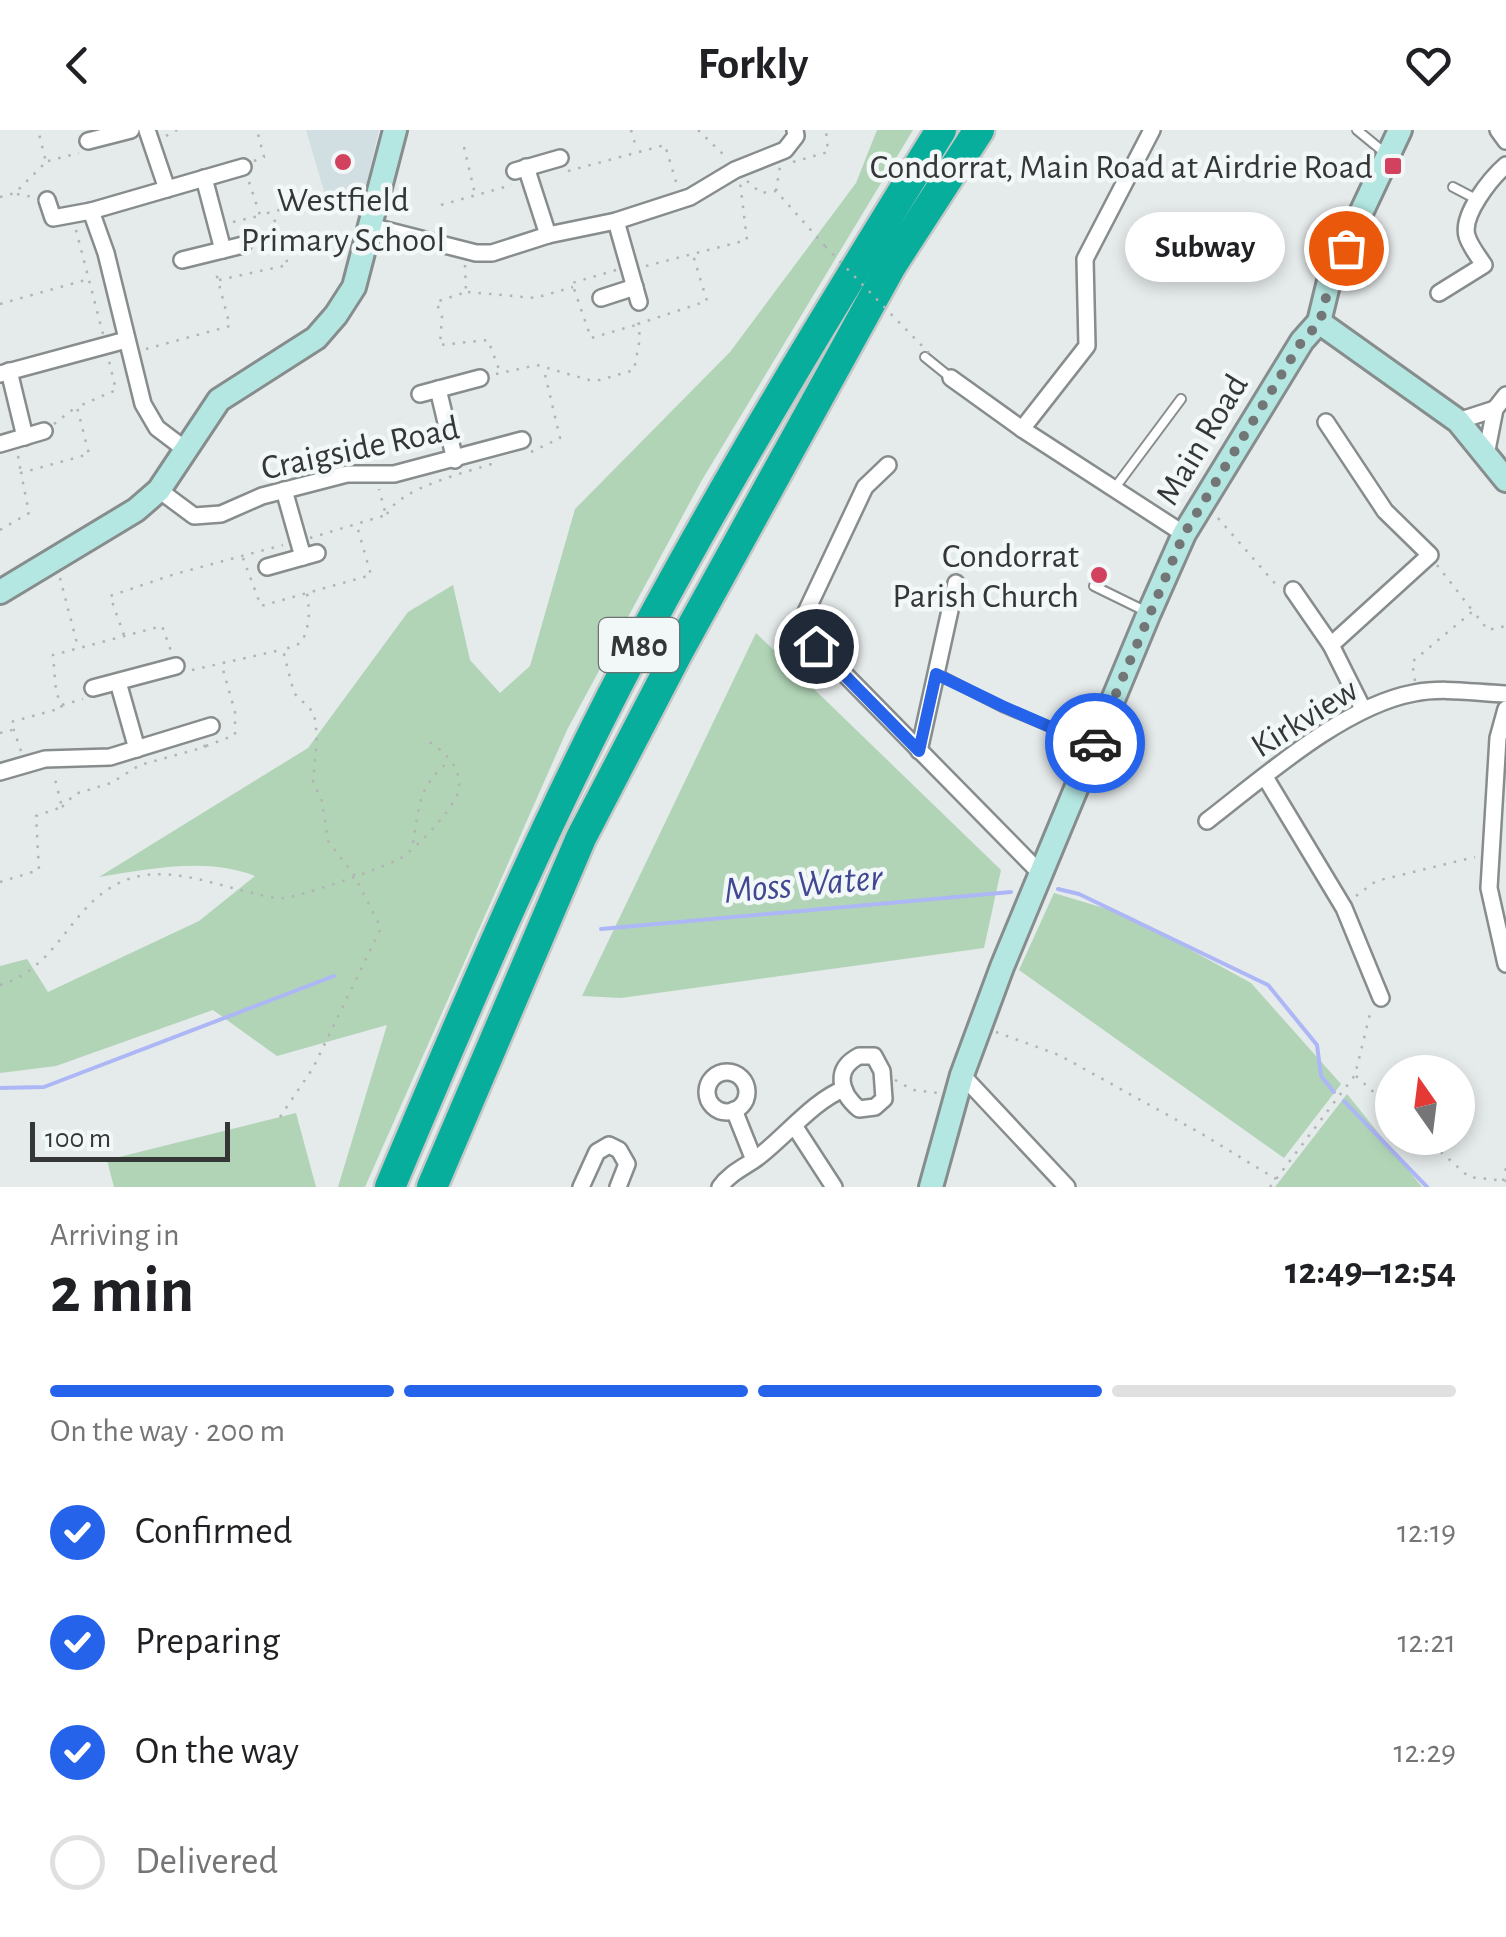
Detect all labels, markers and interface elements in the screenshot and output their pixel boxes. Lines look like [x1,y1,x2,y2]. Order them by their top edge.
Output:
icon: back [50,38,105,93]
icon: heart [1401,38,1456,93]
text: Forkly [698,42,808,87]
place label: Condorrat, Main Road at Airdrie Road [870,150,1373,185]
marker: Westfield Primary School [332,151,354,173]
marker: Condorrat, Main Road at Airdrie Road [1382,155,1404,177]
place label: Westfield Primary School [241,183,445,258]
pin [1304,206,1389,291]
callout: Subway [1126,213,1286,283]
icon: bag [1319,221,1374,276]
text: Subway [1155,231,1255,263]
street label: Main Road [1150,368,1255,511]
street label: Craigside Road [258,410,462,487]
place label: Condorrat Parish Church [892,539,1079,614]
marker: Condorrat Parish Church [1088,564,1110,586]
pin [774,604,859,689]
road number: M80 [599,618,679,672]
icon: home [789,619,844,674]
street label: Kirkview [1246,672,1364,764]
courier [1045,693,1145,793]
icon: car [1068,716,1123,771]
water label: Moss Water [722,859,886,911]
north arrow [1375,1055,1475,1155]
map controls [1375,1055,1475,1155]
scale bar [30,1117,230,1162]
text: 100 m [45,1125,111,1153]
text: Arriving in [50,1219,179,1251]
text: 12:49–12:54 [1285,1253,1456,1291]
text: 2 min [50,1259,194,1324]
text: On the way · 200 m [50,1415,285,1447]
icon: check [50,1505,105,1560]
text: Confirmed [135,1513,292,1551]
text: 12:19 [1397,1516,1456,1548]
icon: check [50,1615,105,1670]
text: Preparing [135,1623,280,1661]
text: 12:21 [1398,1626,1456,1658]
icon: check [50,1725,105,1780]
text: On the way [135,1733,299,1771]
text: 12:29 [1394,1736,1456,1768]
text: Delivered [135,1843,278,1881]

